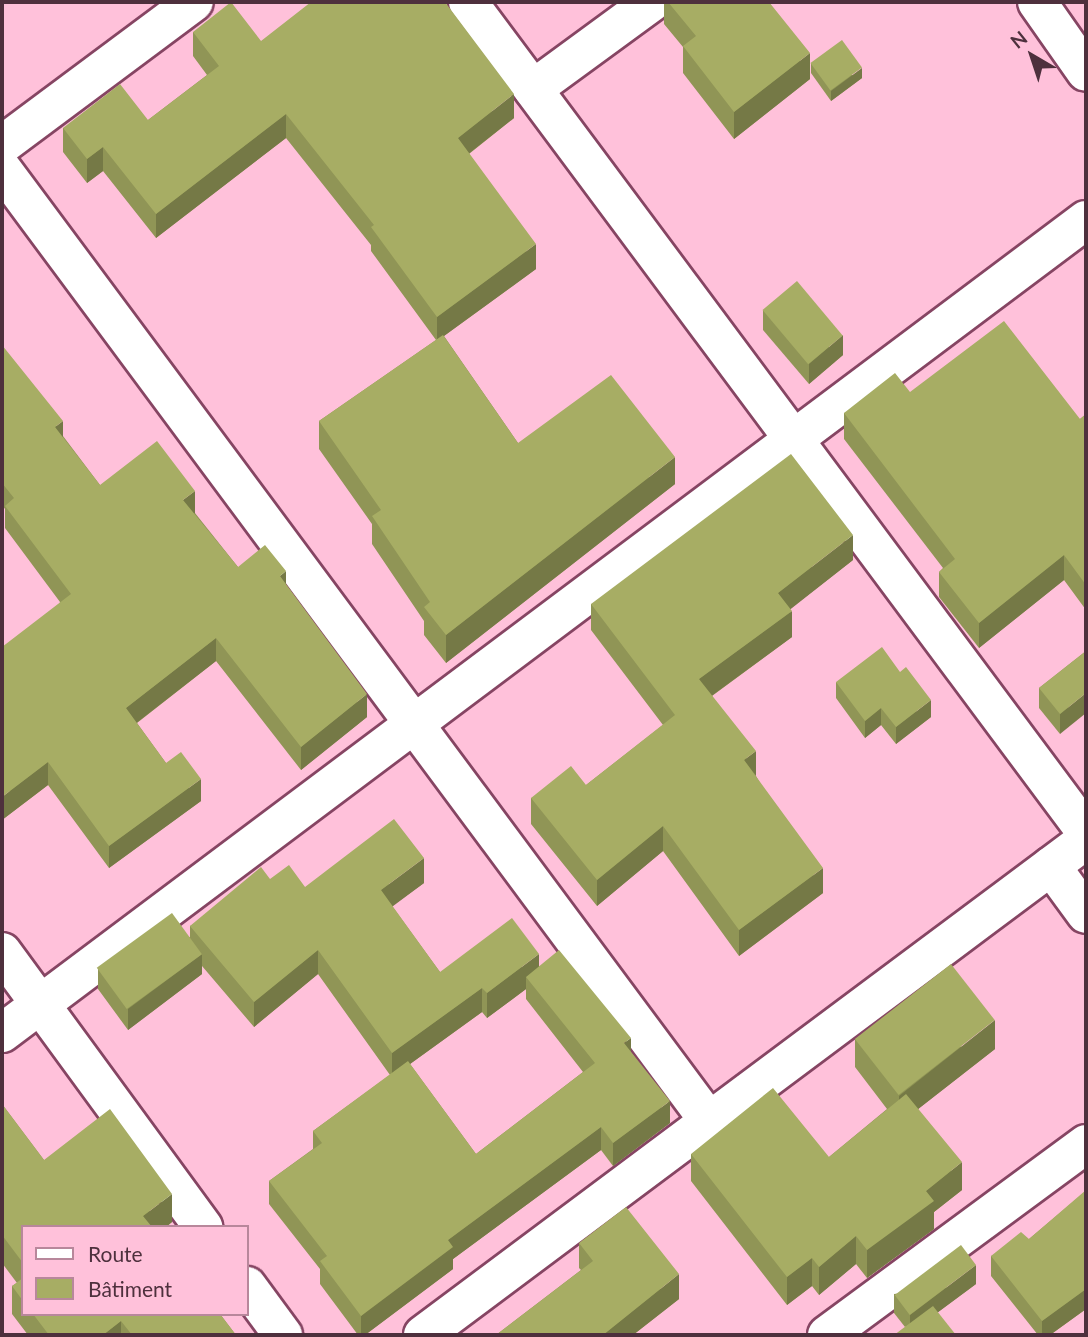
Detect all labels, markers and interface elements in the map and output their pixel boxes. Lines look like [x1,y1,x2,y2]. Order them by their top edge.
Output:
north arrow [997,21,1067,91]
text: N [1006,26,1031,53]
legend [21,1225,248,1316]
text: Route [88,1241,143,1266]
text: Bâtiment [88,1276,172,1301]

